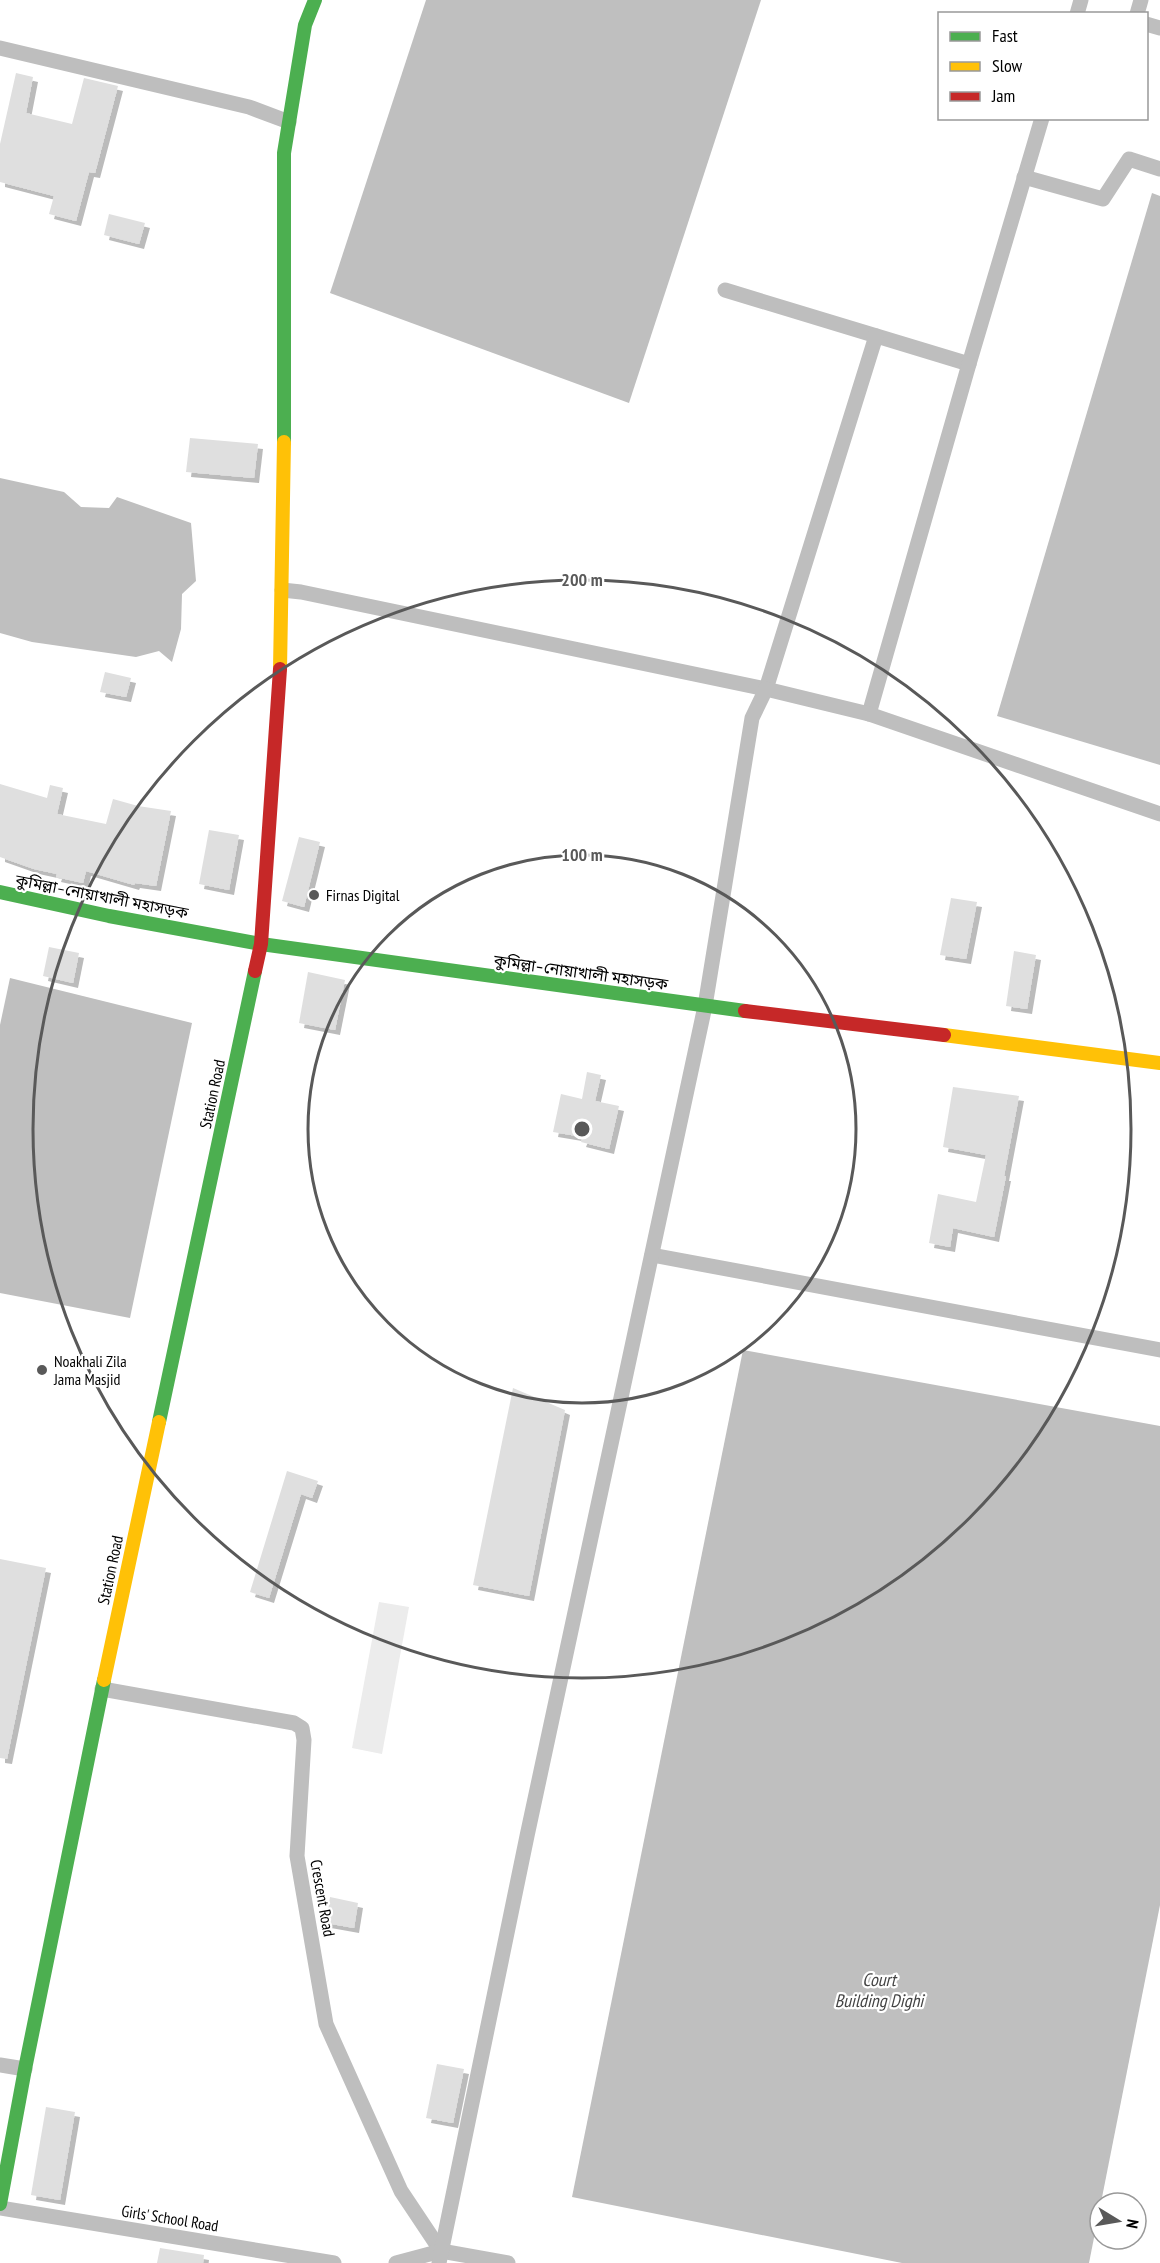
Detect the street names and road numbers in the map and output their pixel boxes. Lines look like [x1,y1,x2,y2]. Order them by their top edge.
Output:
street label: কুমিল্লা–নোয়াখালী মহাসড়ক [13,869,191,923]
street label: কুমিল্লা–নোয়াখালী মহাসড়ক [492,950,670,994]
street label: Station Road [195,1058,229,1130]
street label: Station Road [93,1534,127,1606]
street label: Crescent Road [306,1858,340,1938]
street label: Girls' School Road [120,2200,220,2236]

